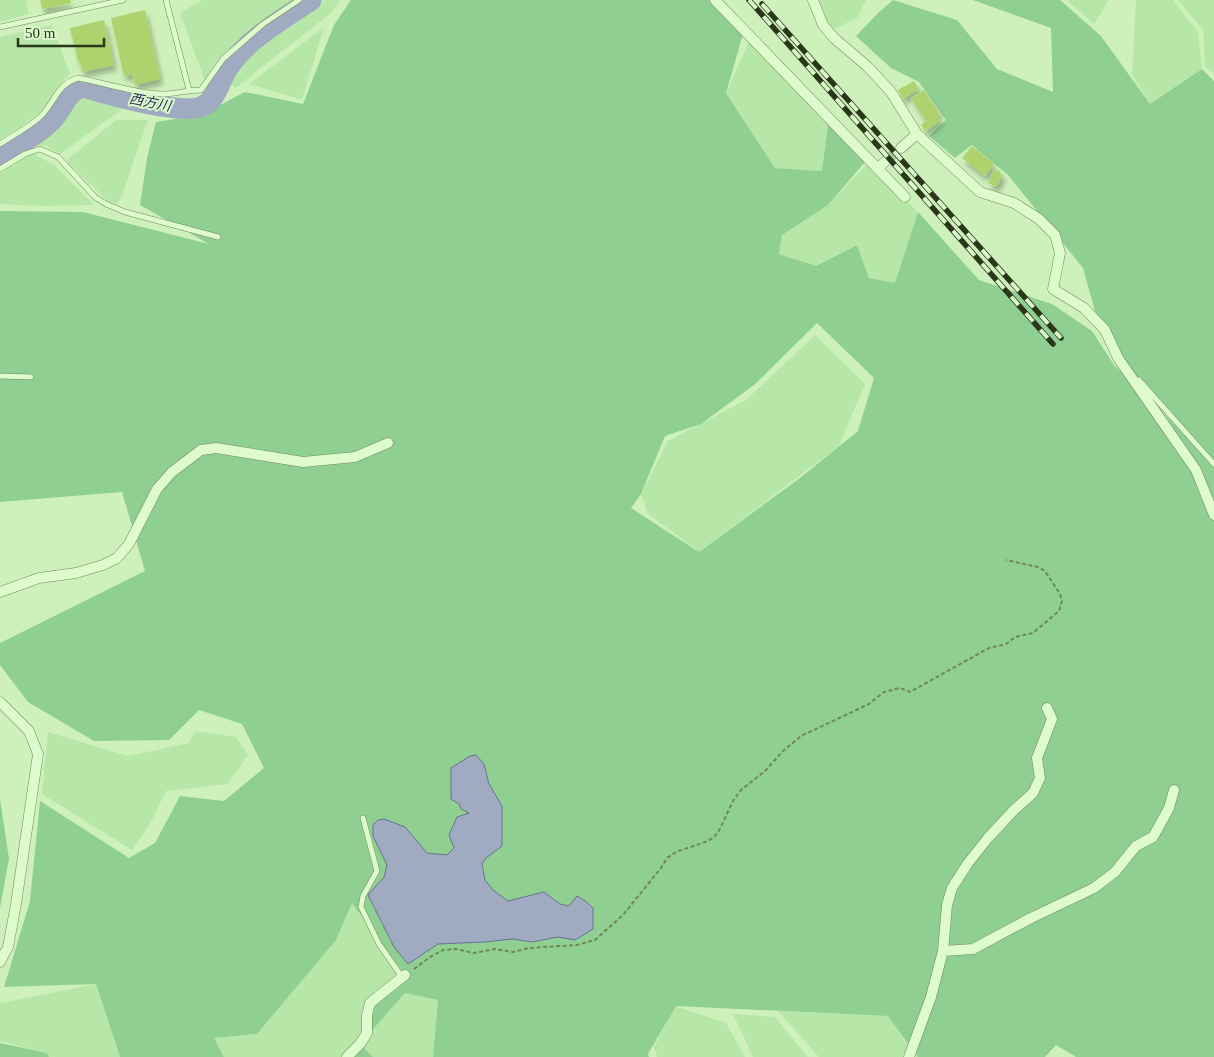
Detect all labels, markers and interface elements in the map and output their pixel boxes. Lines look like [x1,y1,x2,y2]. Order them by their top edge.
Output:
scale bar [18,15,104,47]
text: 50 m [25,25,56,41]
water label: 西方川 [128,91,174,114]

